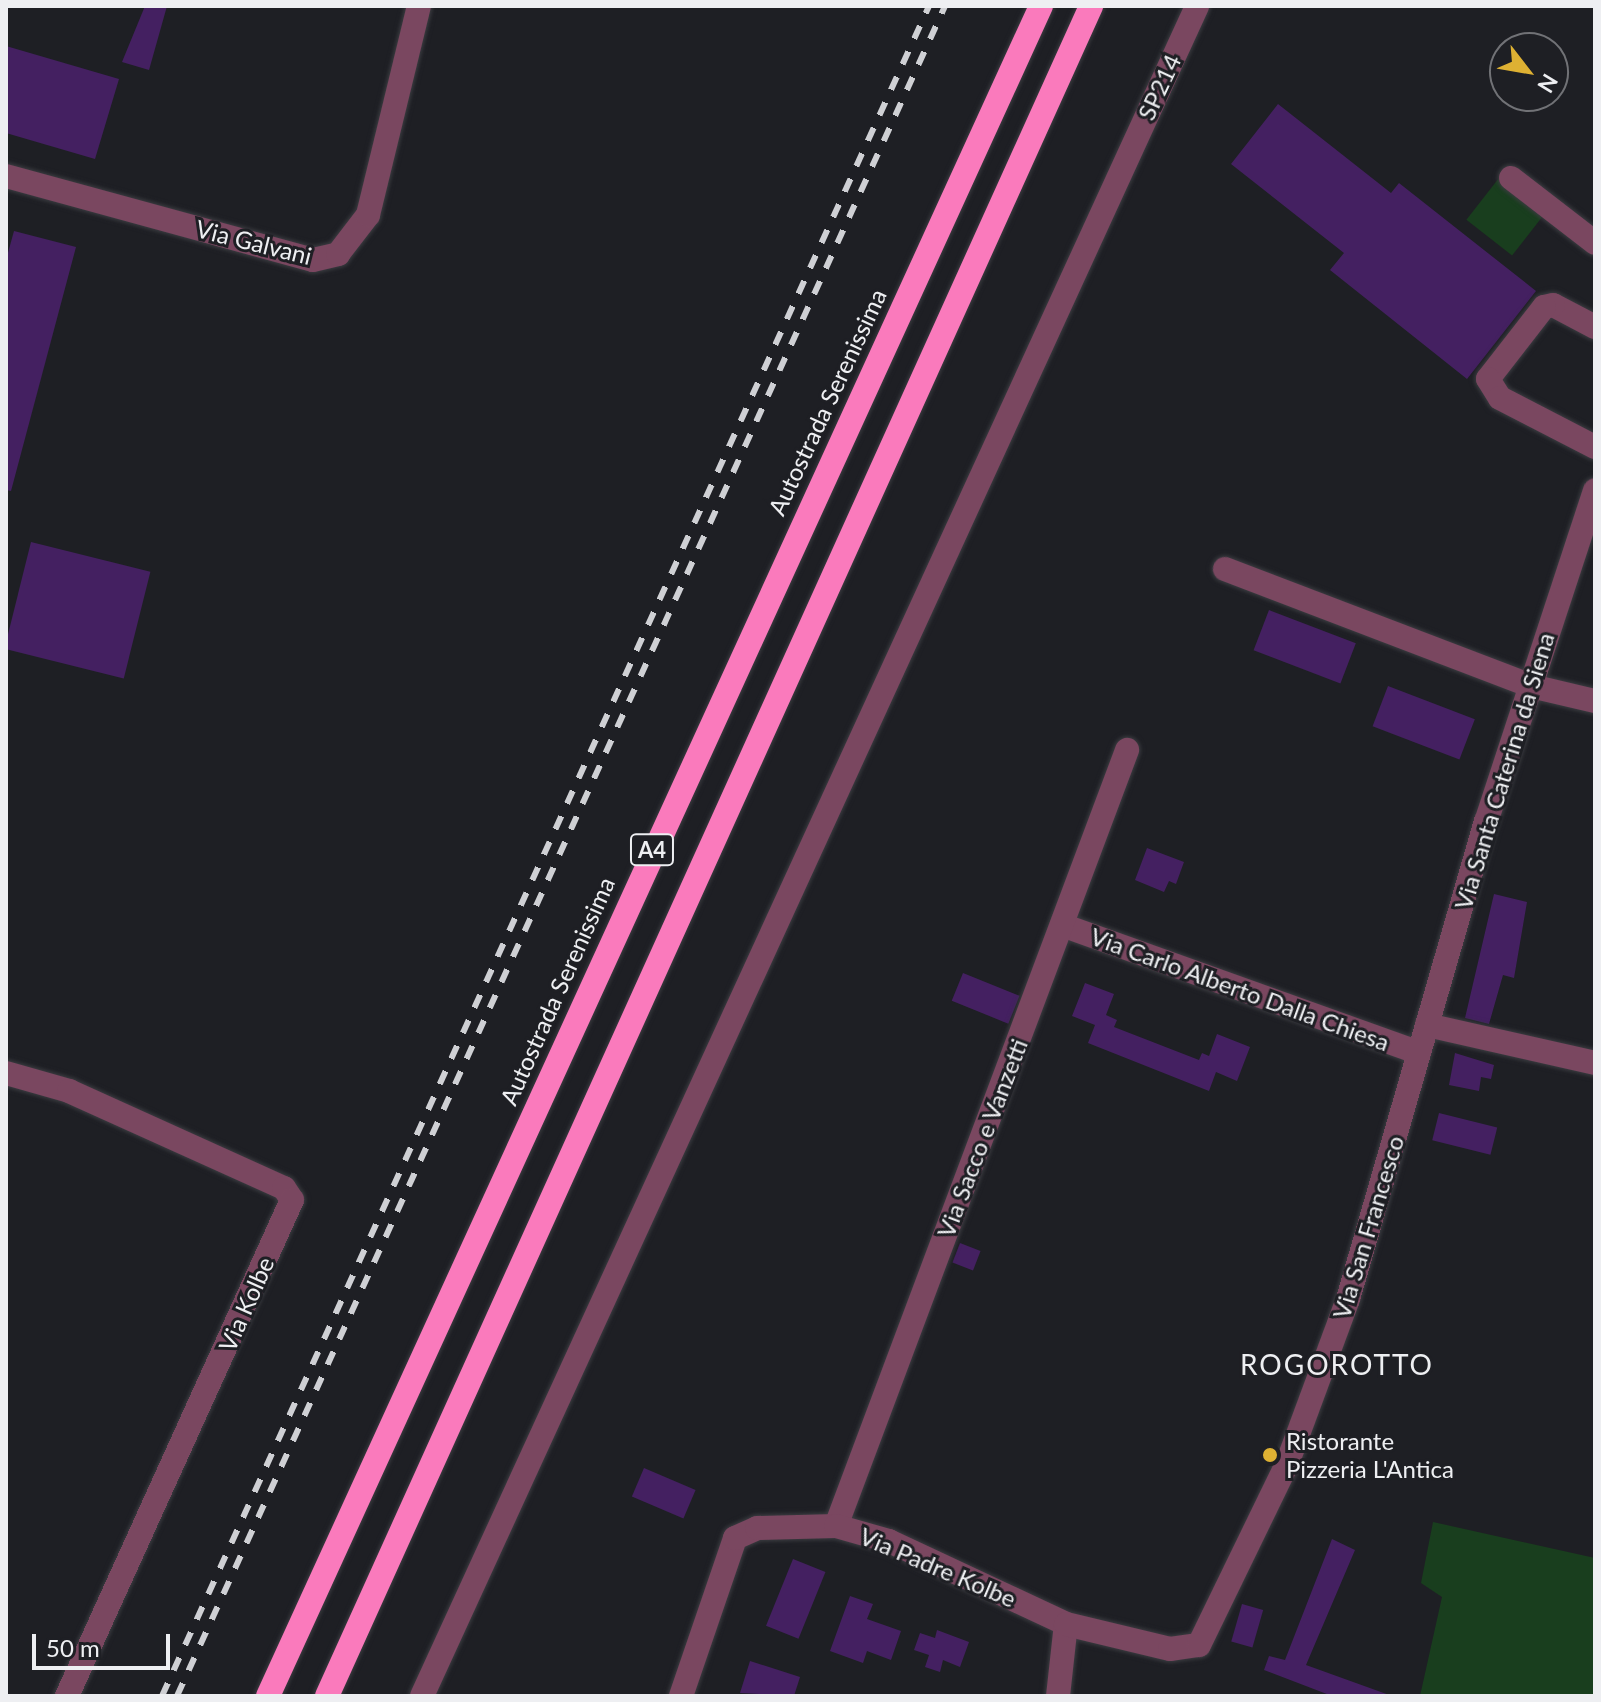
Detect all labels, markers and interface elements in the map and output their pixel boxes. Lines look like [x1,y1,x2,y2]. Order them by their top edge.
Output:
north arrow [1489,32,1569,112]
street label: SP214 [1131,50,1187,124]
text: N [1532,69,1564,98]
street label: Via Galvani [193,214,315,270]
street label: Autostrada Serenissima [762,284,892,520]
street label: Via Santa Caterina da Siena [1448,629,1560,913]
road number: A4 [628,832,676,868]
street label: Autostrada Serenissima [494,873,620,1109]
street label: Via Carlo Alberto Dalla Chiesa [1086,921,1394,1057]
street label: Via Sacco e Vanzetti [931,1034,1033,1242]
street label: Via San Francesco [1326,1132,1410,1322]
street label: Via Kolbe [212,1252,280,1356]
district label: ROGOROTTO [1240,1347,1434,1381]
place label: Ristorante Pizzeria L'Antica [1286,1427,1454,1483]
marker: Ristorante Pizzeria L'Antica [1261,1446,1279,1464]
street label: Via Padre Kolbe [856,1521,1020,1613]
scale bar [36,1618,174,1668]
text: 50 m [46,1633,100,1662]

